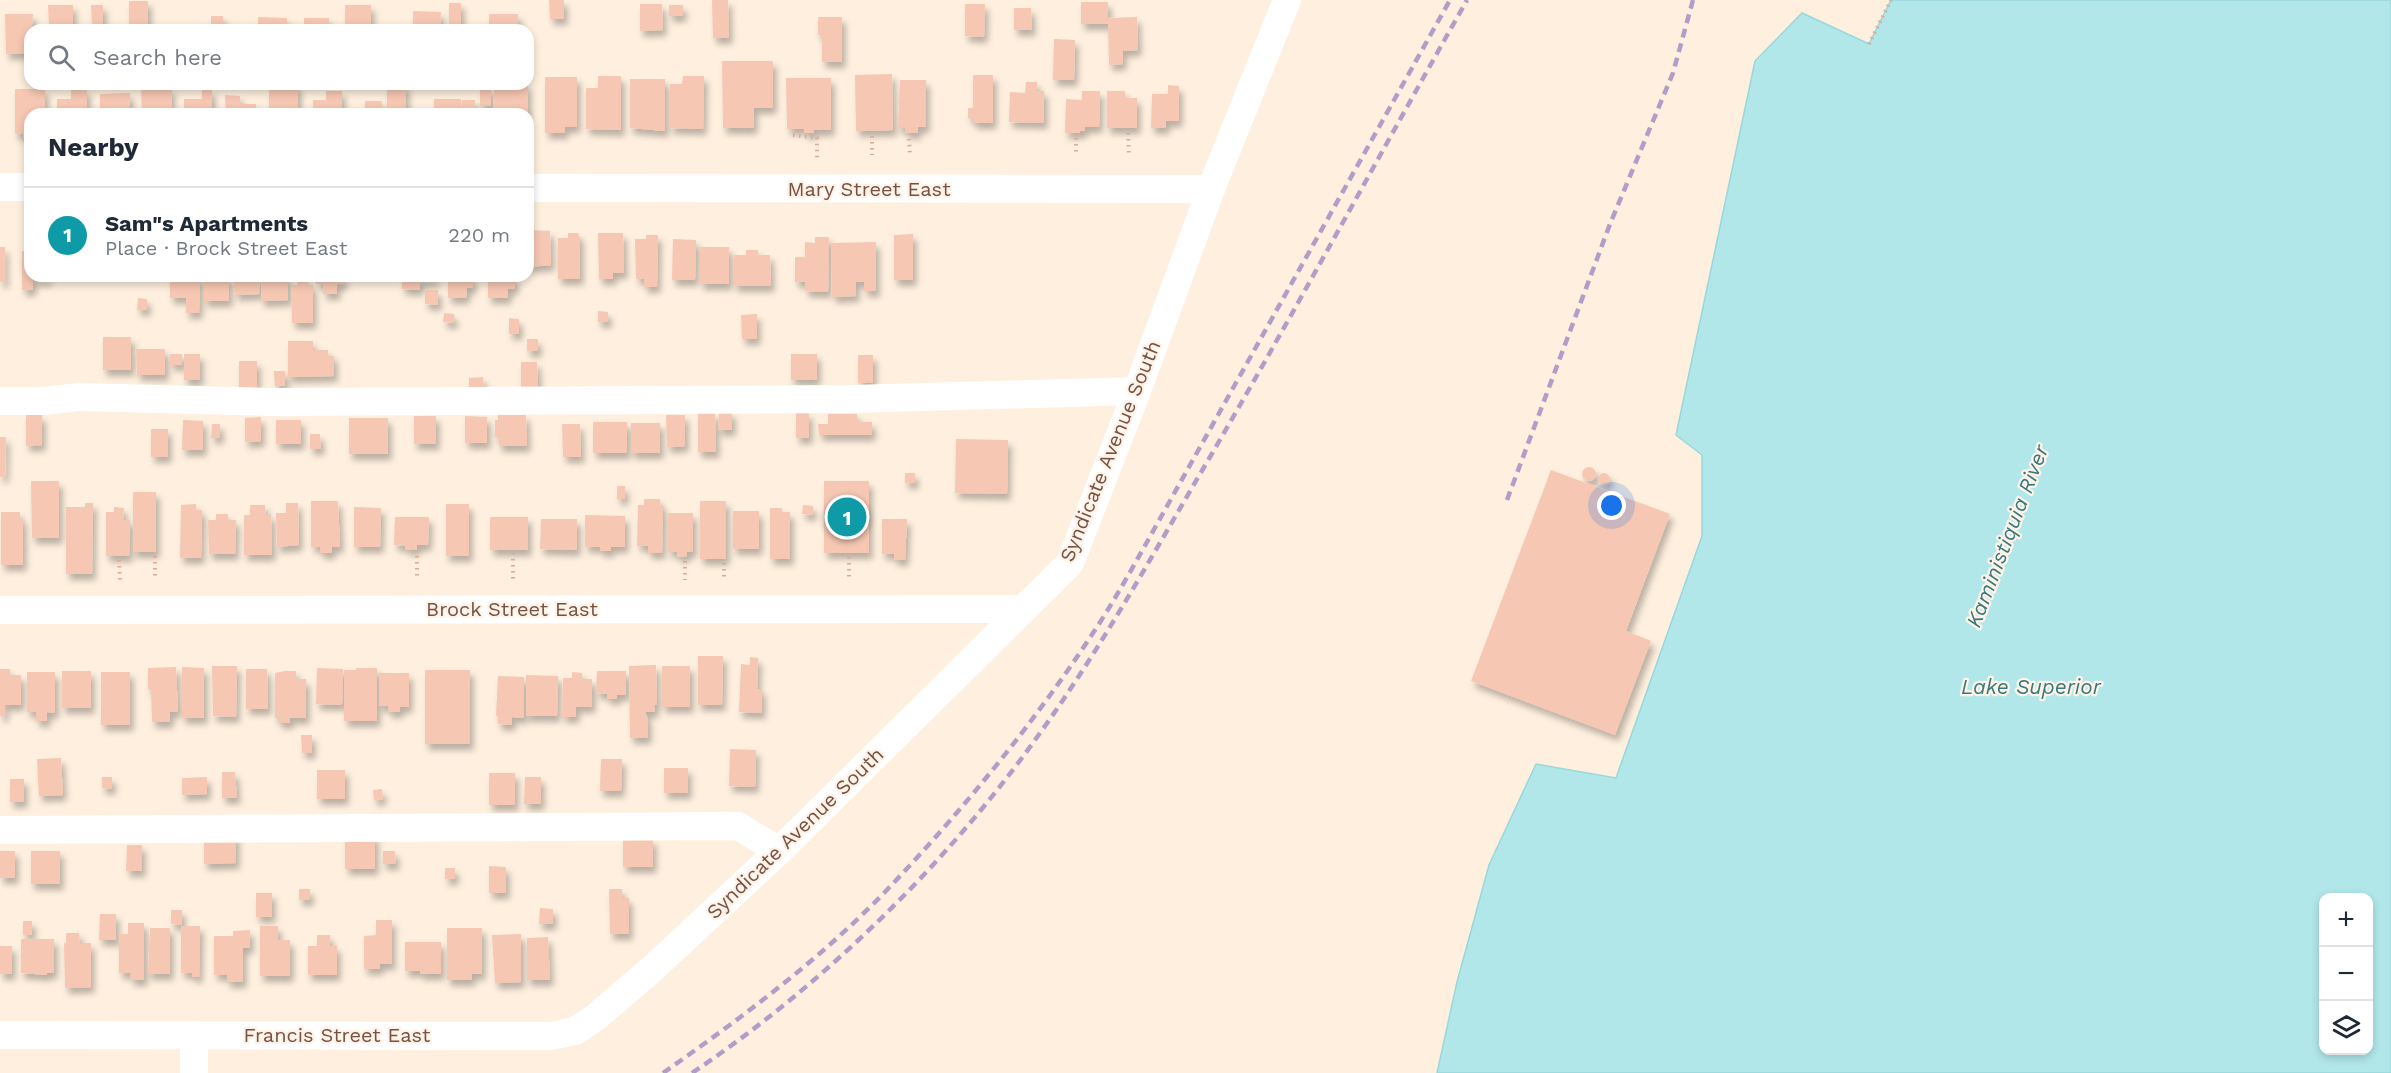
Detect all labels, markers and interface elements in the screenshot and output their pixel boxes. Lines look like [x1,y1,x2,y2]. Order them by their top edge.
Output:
search box [24,24,534,90]
icon: search [45,41,78,74]
text: Search here [93,45,222,70]
text: Nearby [48,132,139,162]
street label: Mary Street East [787,177,951,201]
text: Sam"s Apartments [105,211,308,236]
text: 1 [63,223,72,247]
text: 220 m [448,223,510,247]
text: Place · Brock Street East [105,236,347,260]
street label: Syndicate Avenue South [1055,337,1165,565]
water label: Kaministiquia River [1961,440,2054,631]
your location [1597,491,1626,520]
pin: 1 [828,494,866,540]
street label: Brock Street East [426,597,599,621]
water label: Lake Superior [1961,674,2102,699]
street label: Syndicate Avenue South [702,742,888,924]
map controls [2319,893,2373,1055]
button: + [2319,893,2373,947]
button: − [2319,947,2373,1001]
button: layers [2319,1001,2373,1055]
street label: Francis Street East [244,1023,431,1047]

